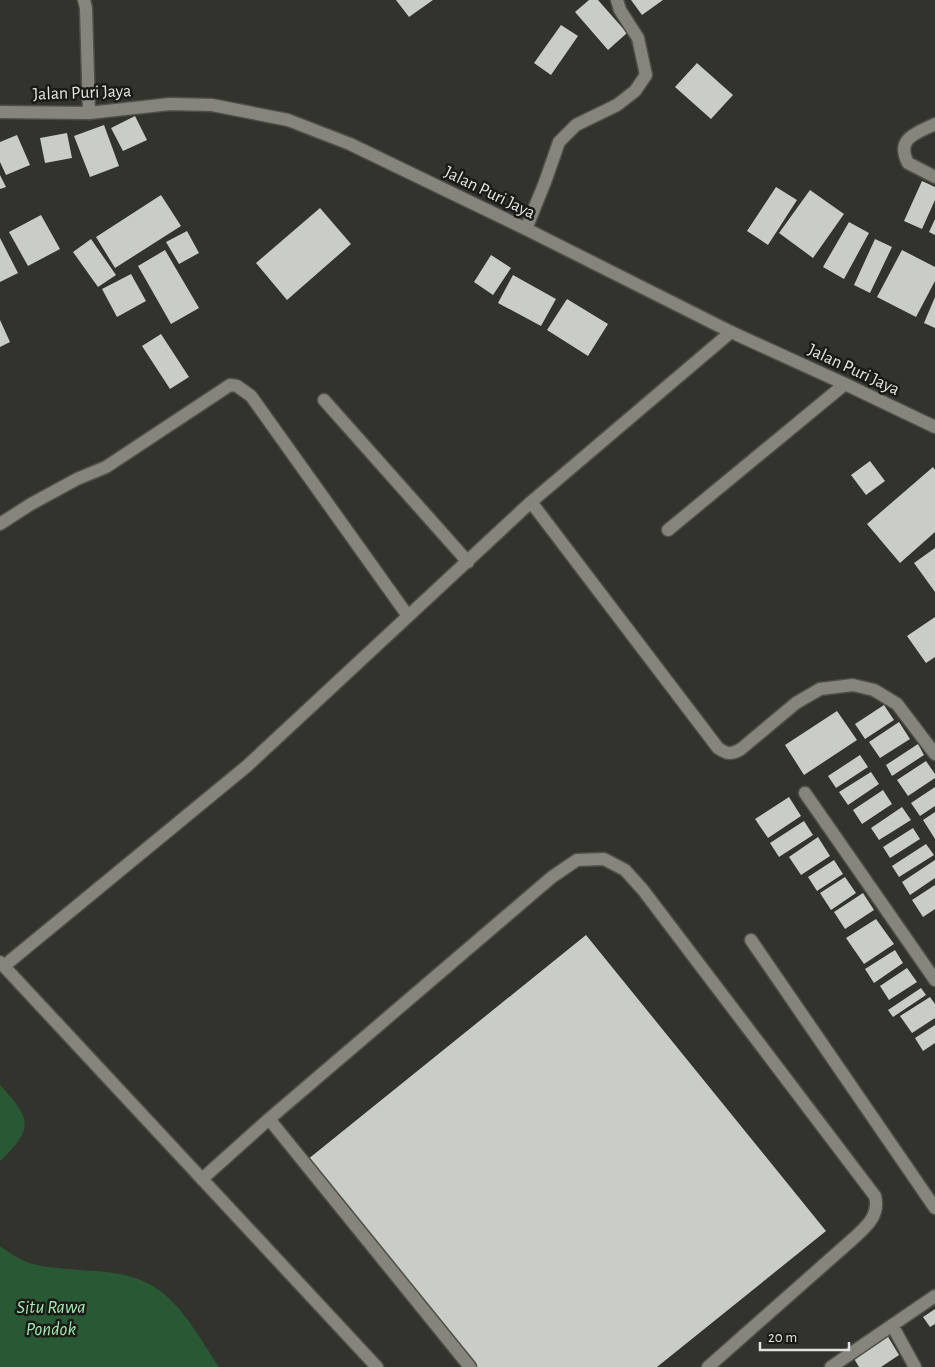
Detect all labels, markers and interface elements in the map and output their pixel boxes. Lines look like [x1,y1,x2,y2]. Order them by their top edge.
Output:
street label: Jalan Puri Jaya [32,82,132,104]
street label: Jalan Puri Jaya [441,163,538,223]
street label: Jalan Puri Jaya [805,341,902,399]
water label: Situ Rawa Pondok [16,1298,86,1339]
scale bar [760,1320,849,1352]
text: 20 m [768,1330,797,1345]

